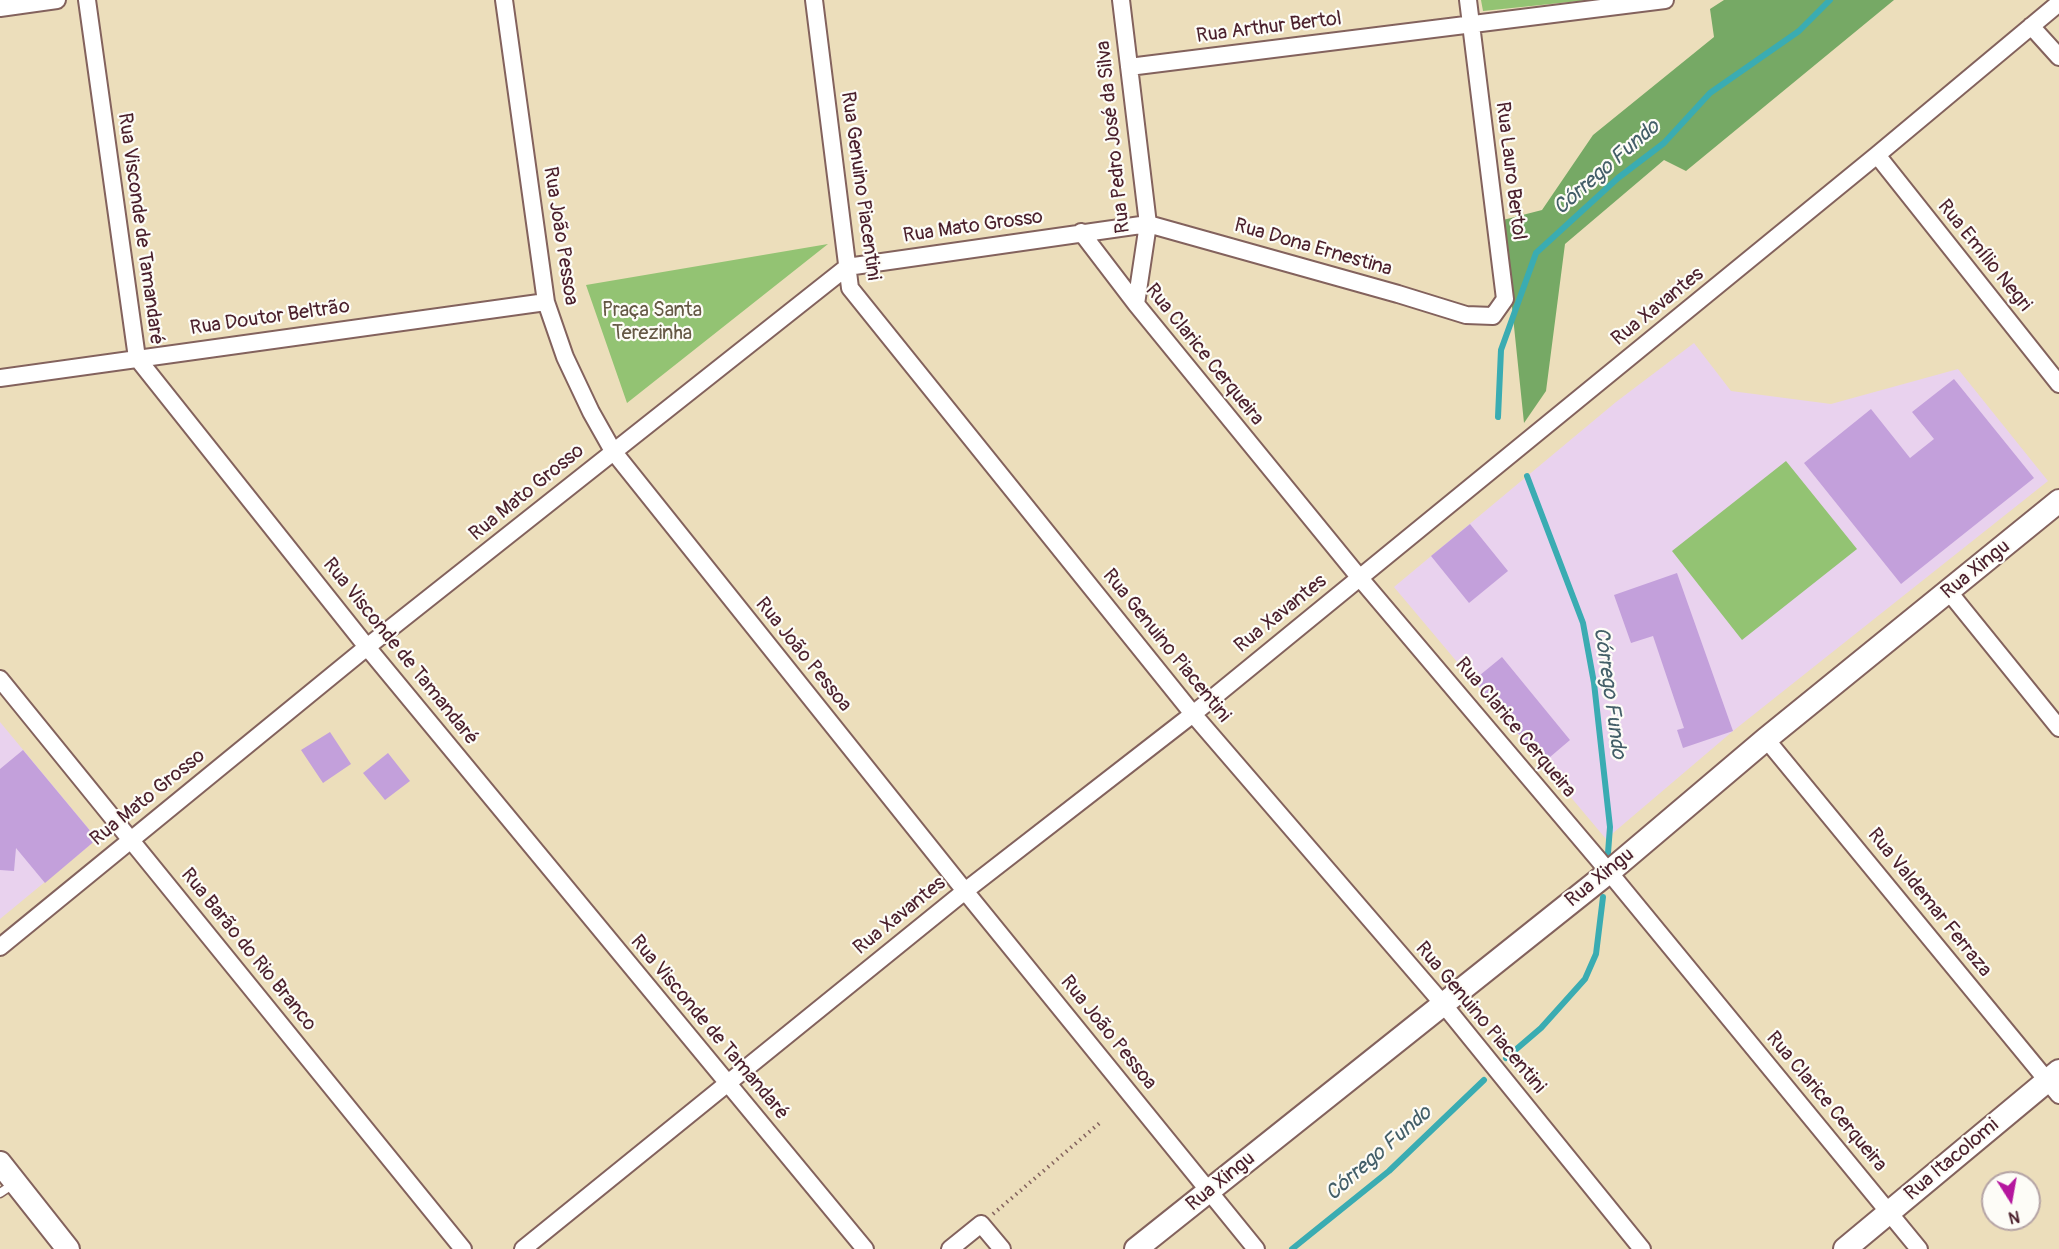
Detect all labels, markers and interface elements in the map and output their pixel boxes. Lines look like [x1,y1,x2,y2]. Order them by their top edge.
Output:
street label: Rua Arthur Bertol [1195,7,1343,49]
street label: Rua Pedro José da Silva [1092,39,1136,235]
street label: Rua Genuino Piacentini [835,90,885,282]
street label: Rua Lauro Bertol [1490,100,1530,242]
street label: Rua Visconde de Tamandaré [112,111,168,347]
water label: Córrego Fundo [1549,115,1665,221]
street label: Rua João Pessoa [537,165,583,307]
street label: Rua Emílio Negri [1932,195,2036,317]
street label: Rua Mato Grosso [902,205,1044,249]
street label: Rua Dona Ernestina [1231,214,1395,282]
street label: Rua Xavantes [1607,263,1709,351]
street label: Rua Clarice Cerqueira [1139,279,1269,431]
street label: Rua Doutor Beltrão [189,295,351,341]
park label: Praça Santa Terezinha [602,299,702,346]
street label: Rua Mato Grosso [465,439,589,547]
street label: Rua Xingu [1937,535,2015,605]
street label: Rua Visconde de Tamandaré [317,554,483,750]
street label: Rua Genuino Piacentini [1097,564,1235,728]
street label: Rua Xavantes [1230,570,1332,658]
street label: Rua João Pessoa [750,593,856,717]
water label: Córrego Fundo [1587,626,1631,760]
street label: Rua Clarice Cerqueira [1449,653,1581,803]
street label: Rua Mato Grosso [86,744,210,852]
street label: Rua Valdemar Ferraza [1862,824,1996,982]
street label: Rua Xingu [1561,843,1639,913]
street label: Rua Barão do Rio Branco [175,864,321,1036]
street label: Rua Xavantes [849,872,951,960]
street label: Rua Visconde de Tamandaré [625,931,793,1125]
street label: Rua Genuino Piacentini [1410,937,1550,1099]
street label: Rua João Pessoa [1055,971,1161,1095]
street label: Rua Clarice Cerqueira [1760,1027,1892,1177]
water label: Córrego Fundo [1321,1101,1437,1207]
street label: Rua Itacolomi [1900,1114,2004,1206]
street label: Rua Xingu [1182,1147,1260,1217]
north arrow [1981,1171,2041,1231]
text: N [2007,1206,2021,1228]

